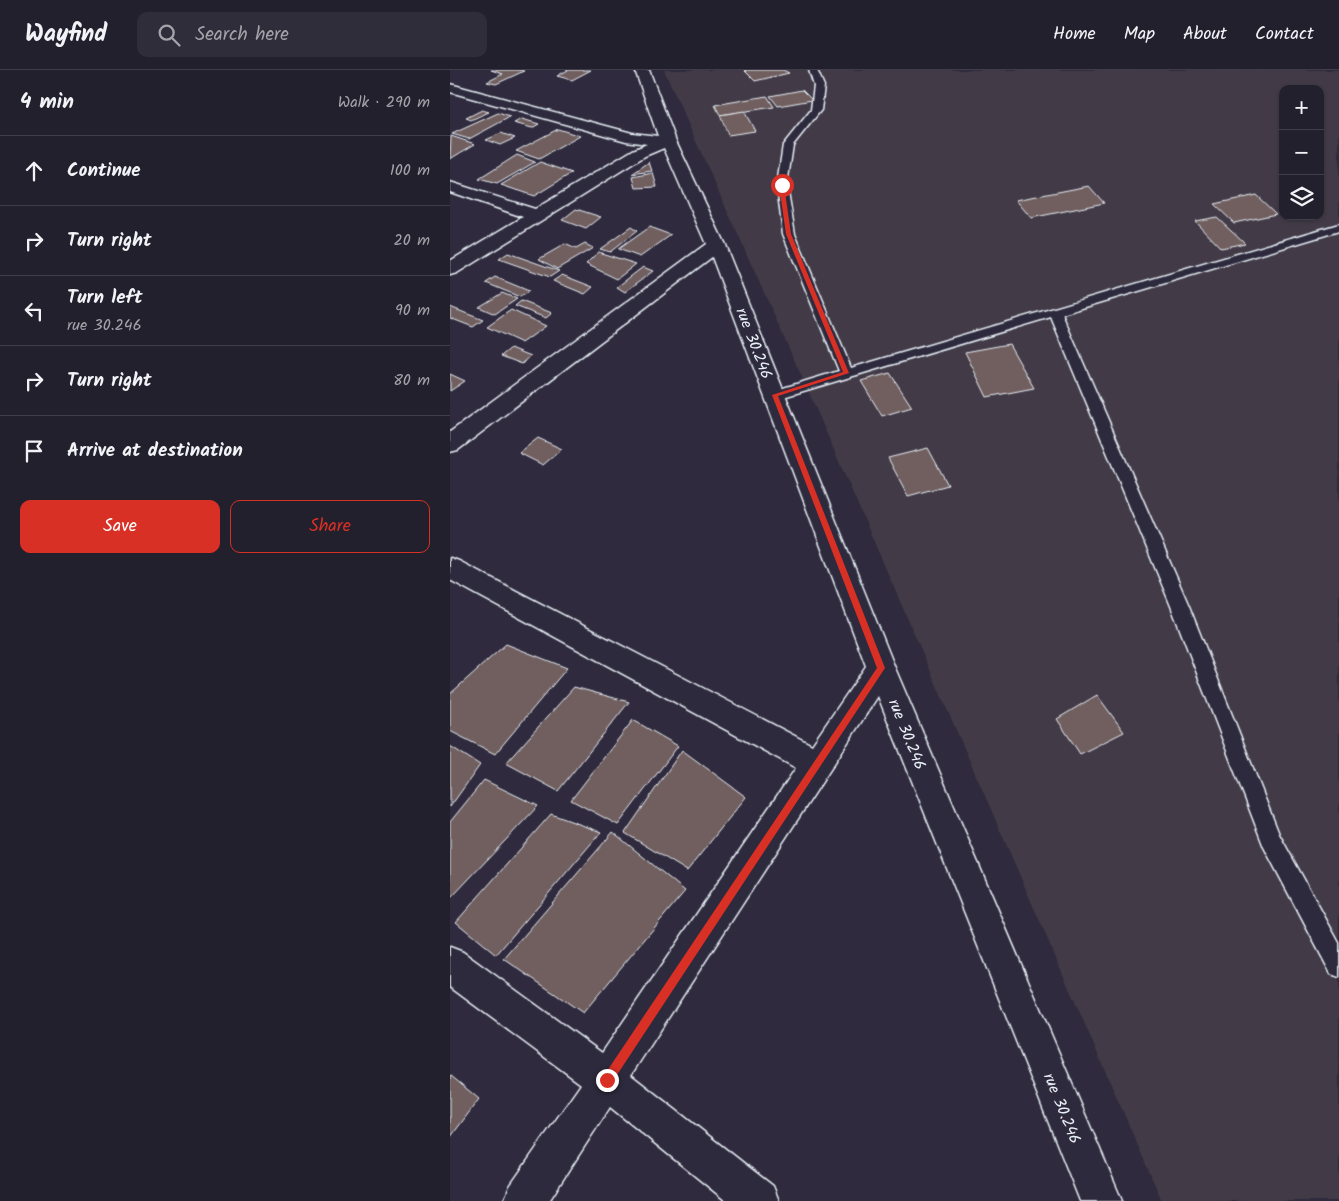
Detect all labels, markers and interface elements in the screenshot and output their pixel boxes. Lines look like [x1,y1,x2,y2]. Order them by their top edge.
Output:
search box [137,12,487,57]
text: Wayfind [25,15,107,54]
text: Search here [195,20,289,50]
text: Home [1053,20,1096,49]
text: Map [1124,20,1155,49]
text: About [1183,20,1227,49]
text: Contact [1255,20,1314,49]
icon: search [155,21,183,49]
map controls [1279,85,1324,220]
button: + [1279,85,1324,130]
text: 4 min [20,86,74,119]
text: Walk · 290 m [338,90,430,115]
button: − [1279,130,1324,175]
text: Continue [67,156,140,186]
icon: ahead [20,157,48,185]
text: 100 m [390,158,430,183]
route start [771,174,794,197]
button: layers [1279,175,1324,220]
text: Turn right [67,226,152,256]
icon: right [20,227,48,255]
text: 20 m [394,228,430,253]
text: Turn left [67,283,142,313]
icon: left [20,297,48,325]
text: 90 m [395,298,430,323]
street label: rue 30.246 [729,304,779,383]
text: rue 30.246 [67,313,142,338]
text: Turn right [67,366,152,396]
icon: right [20,367,48,395]
text: 80 m [393,368,430,393]
text: Arrive at destination [67,436,243,466]
icon: arrive [20,437,48,465]
button: Save [20,500,220,553]
button: Share [230,500,430,553]
street label: rue 30.246 [881,695,932,774]
route end [596,1069,619,1092]
street label: rue 30.246 [1036,1069,1087,1148]

